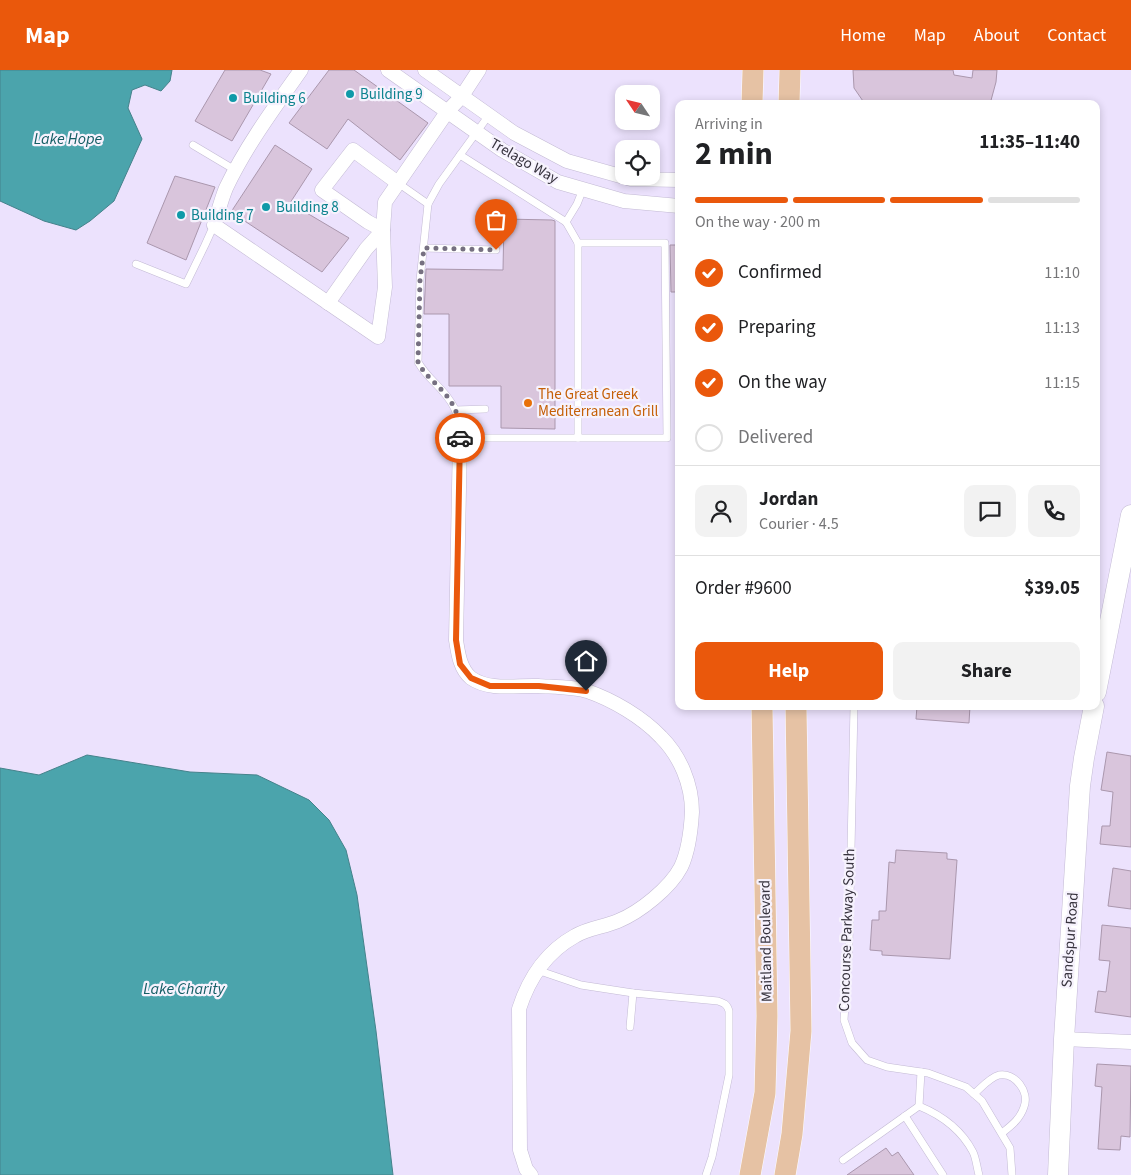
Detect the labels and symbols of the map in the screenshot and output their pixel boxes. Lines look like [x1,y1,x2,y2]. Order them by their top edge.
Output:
place label: Building 9 [360,84,423,105]
north arrow [615,85,660,130]
place label: Building 6 [243,88,306,109]
marker: Building 9 [344,88,356,100]
marker: Building 6 [227,92,239,104]
water label: Lake Hope [34,128,103,150]
street label: Trelago Way [486,133,562,189]
place label: Building 8 [276,197,339,218]
pin [475,199,517,250]
marker: Building 8 [260,201,272,213]
place label: Building 7 [191,205,254,226]
marker: Building 7 [175,209,187,221]
place label: The Great Greek Mediterranean Grill [538,384,658,422]
marker: The Great Greek Mediterranean Grill [522,397,534,409]
courier [435,413,485,463]
pin [565,640,607,691]
street label: Concourse Parkway South [834,848,860,1012]
street label: Maitland Boulevard [754,880,778,1002]
street label: Sandspur Road [1056,892,1084,988]
water label: Lake Charity [143,978,225,1000]

